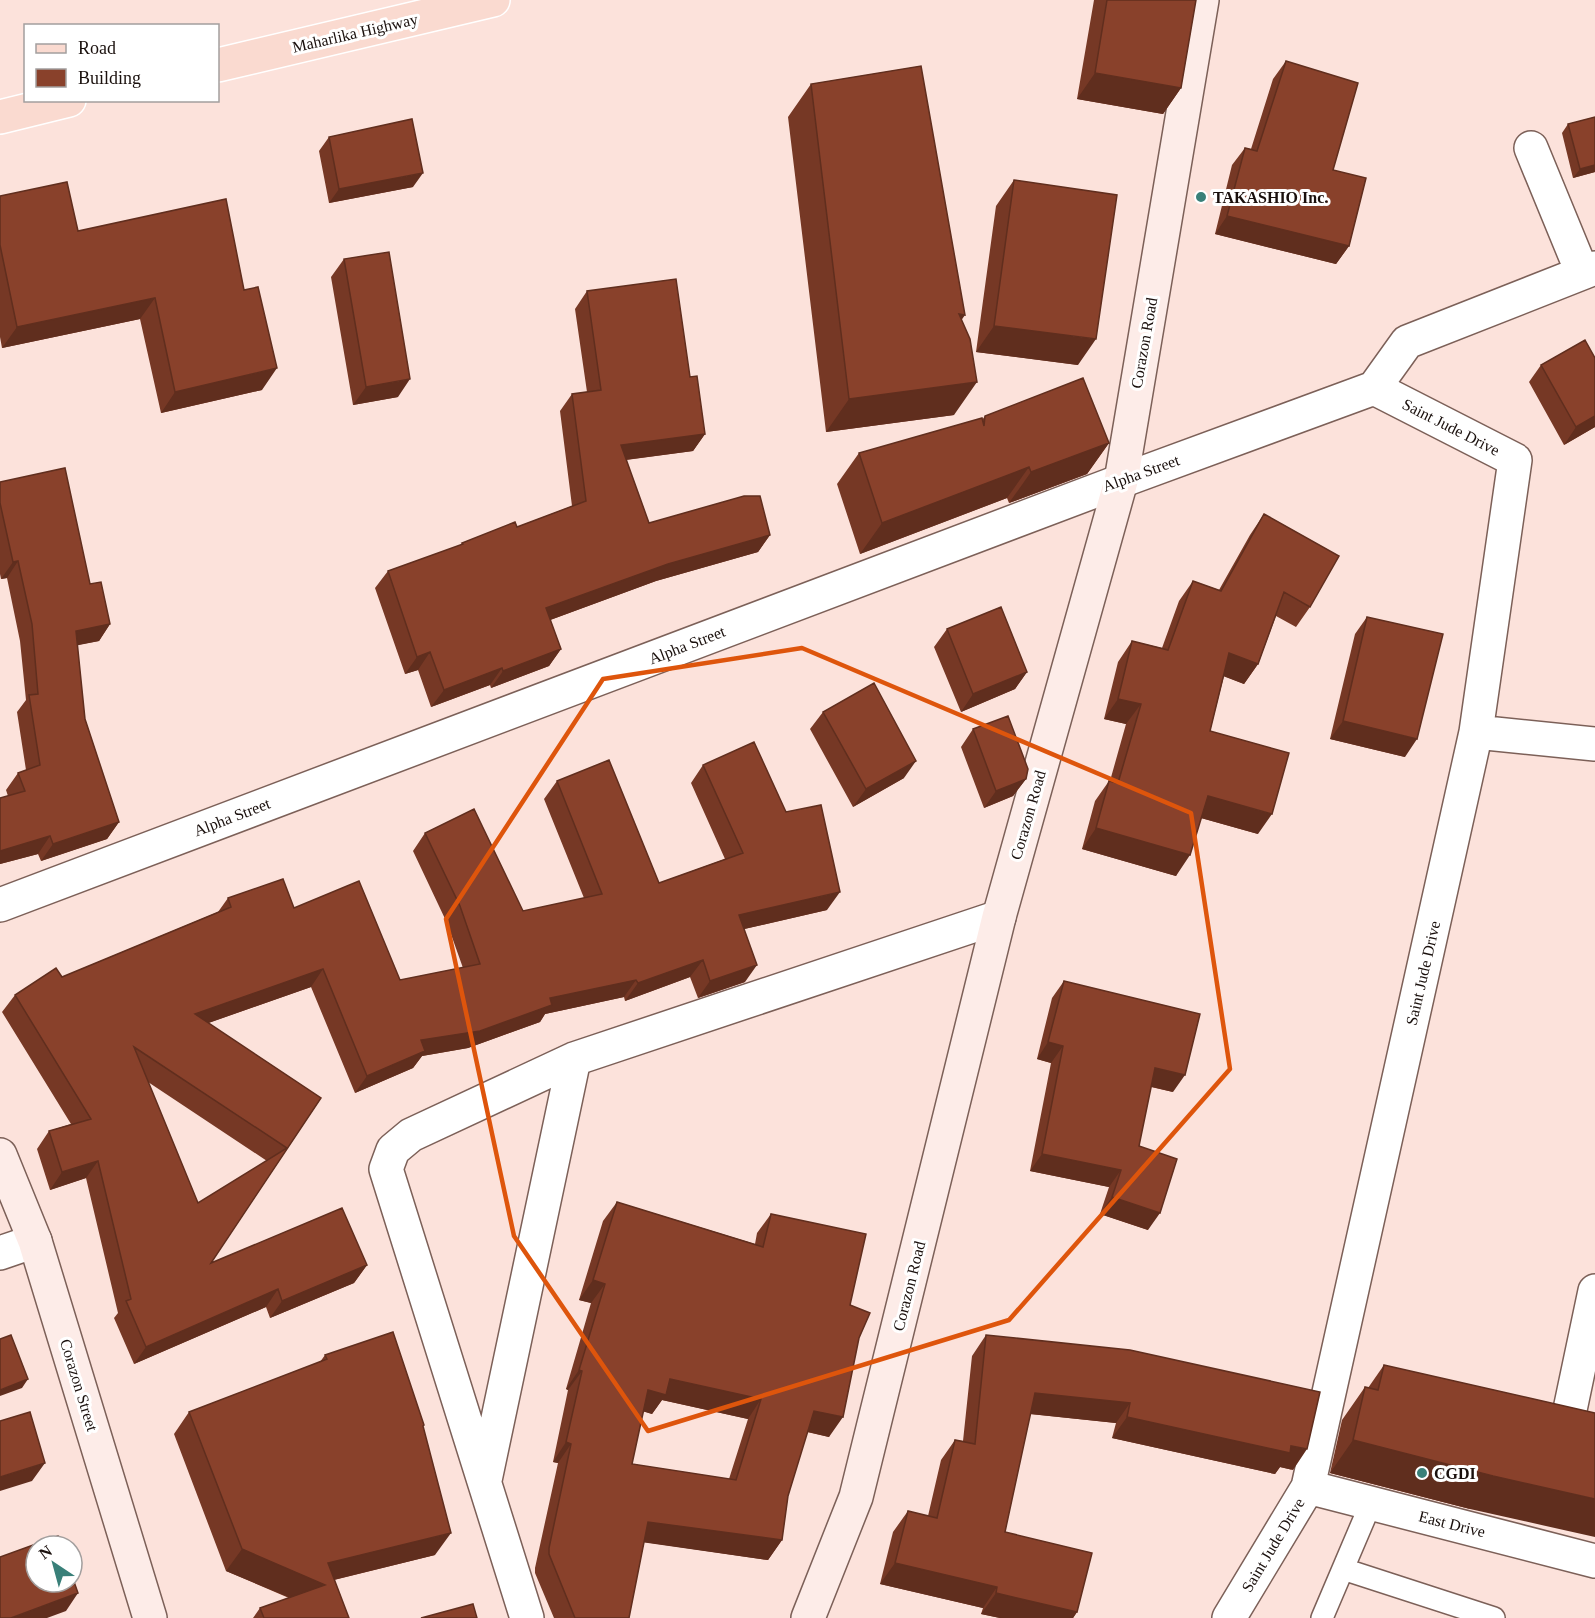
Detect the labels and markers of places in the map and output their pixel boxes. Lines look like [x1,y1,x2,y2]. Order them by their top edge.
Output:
place label: TAKASHIO Inc. [1213,189,1328,206]
marker: TAKASHIO Inc. [1194,190,1208,204]
place label: CGDI [1434,1465,1476,1482]
marker: CGDI [1415,1466,1429,1480]

